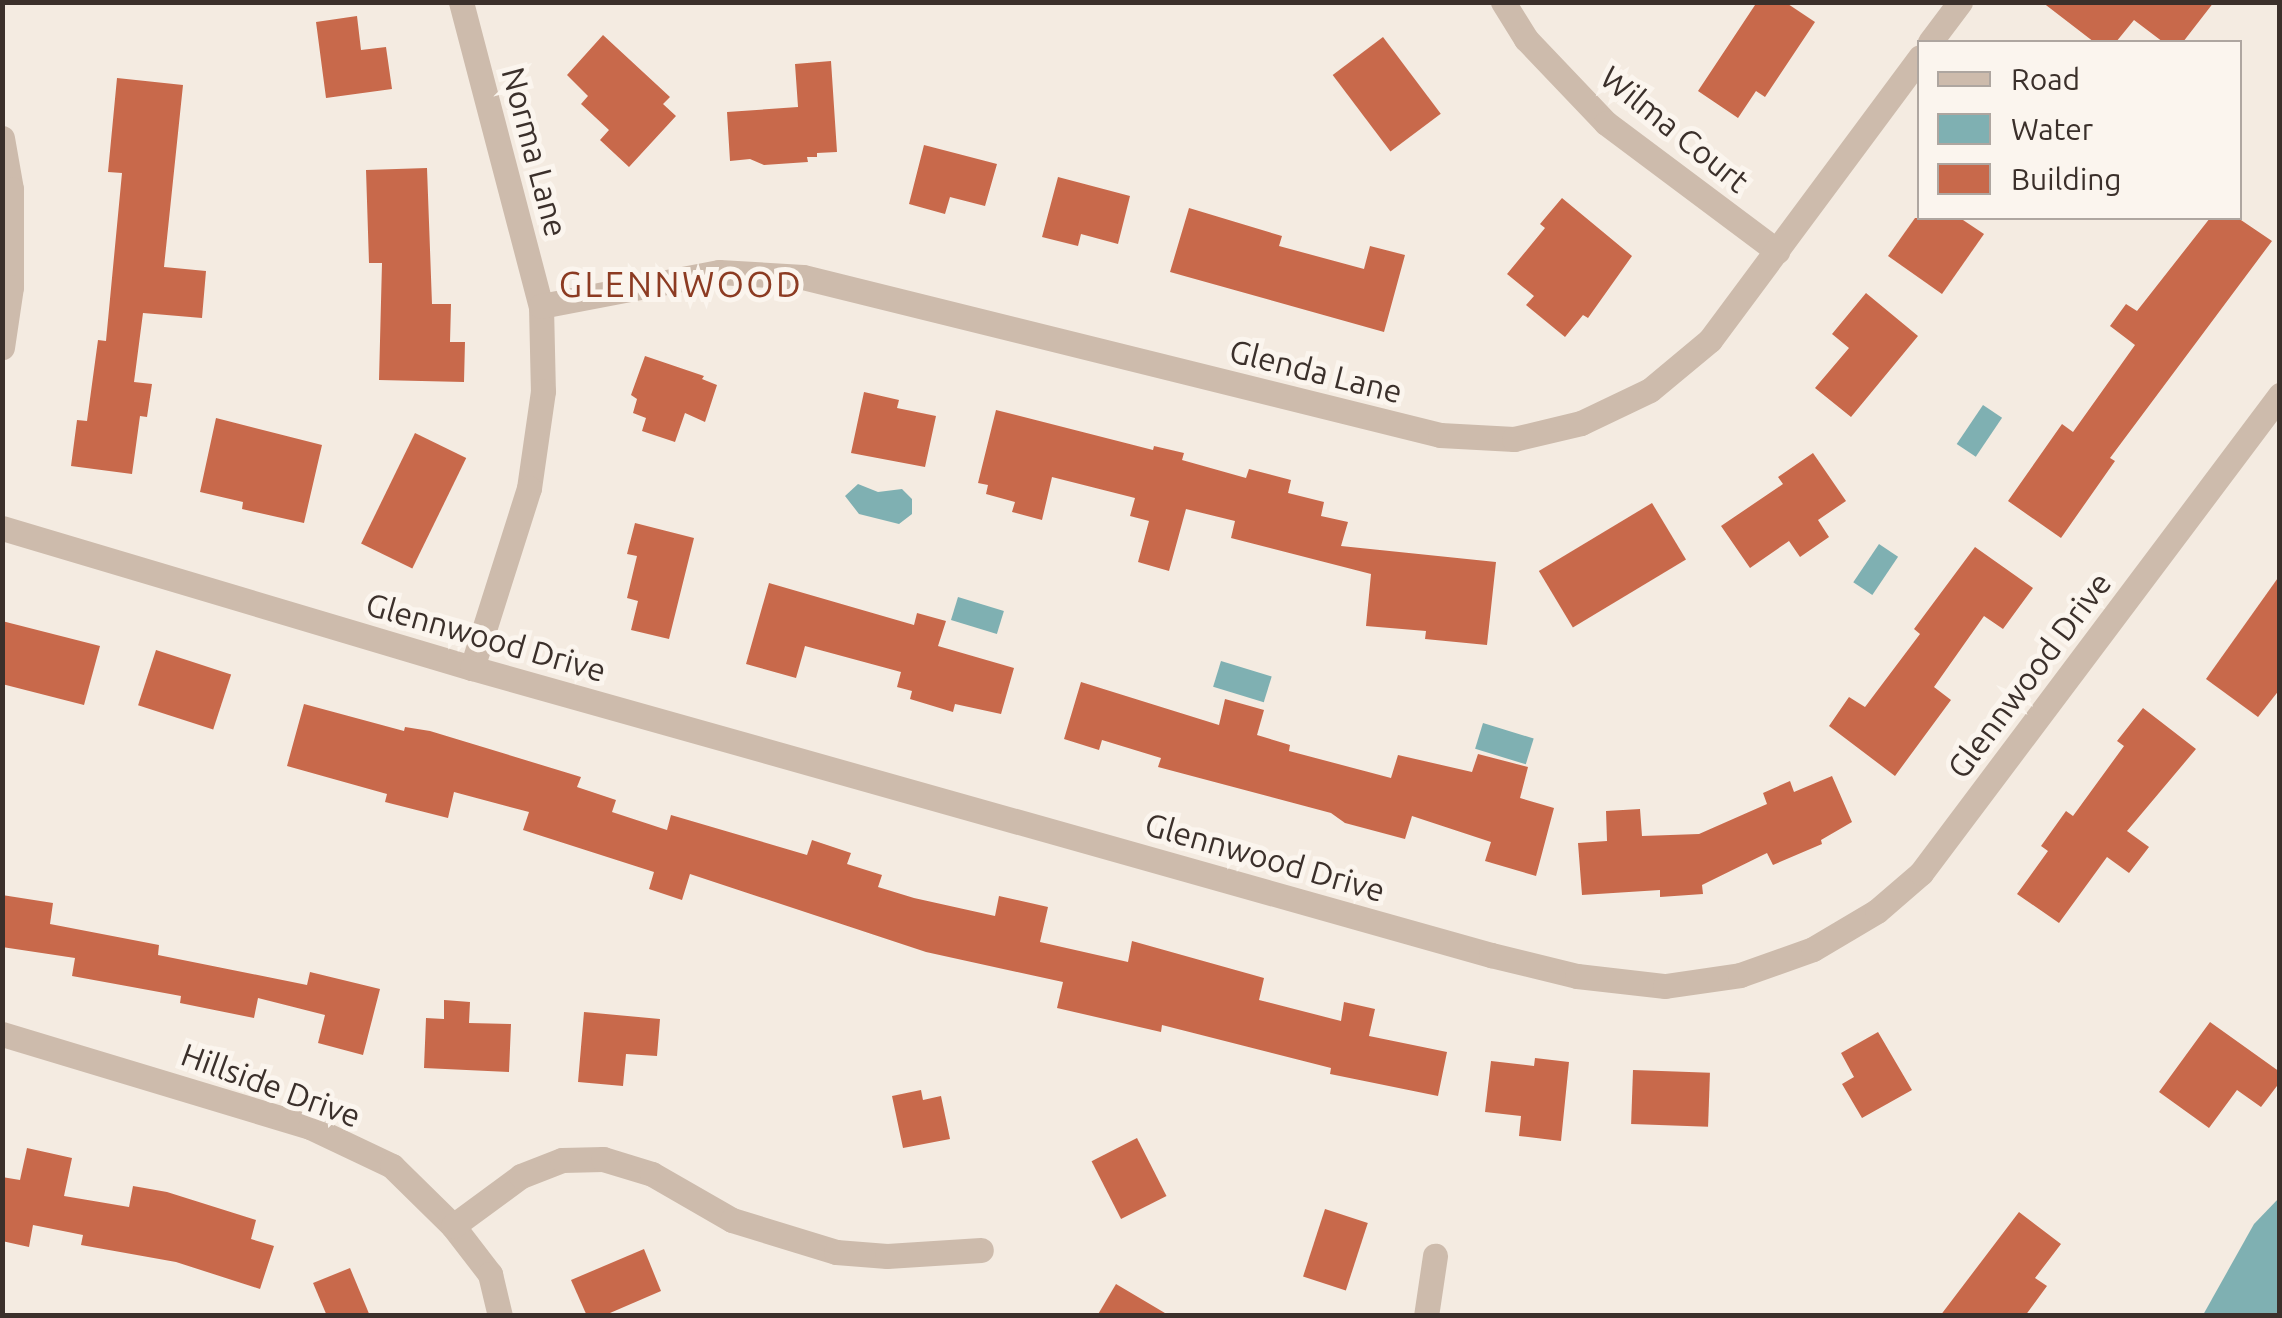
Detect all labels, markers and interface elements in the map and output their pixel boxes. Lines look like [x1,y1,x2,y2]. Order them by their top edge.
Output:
legend [1917,40,2242,220]
street label: Wilma Court [1593,58,1757,200]
text: Road [2011,62,2080,96]
street label: Norma Lane [494,63,576,241]
text: Water [2011,112,2093,146]
text: Building [2011,162,2122,196]
district label: GLENNWOOD [559,263,803,305]
street label: Glenda Lane [1226,331,1406,411]
street label: Glennwood Drive [1939,565,2119,785]
street label: Glennwood Drive [362,584,610,690]
street label: Glennwood Drive [1141,804,1389,910]
street label: Hillside Drive [176,1035,366,1135]

